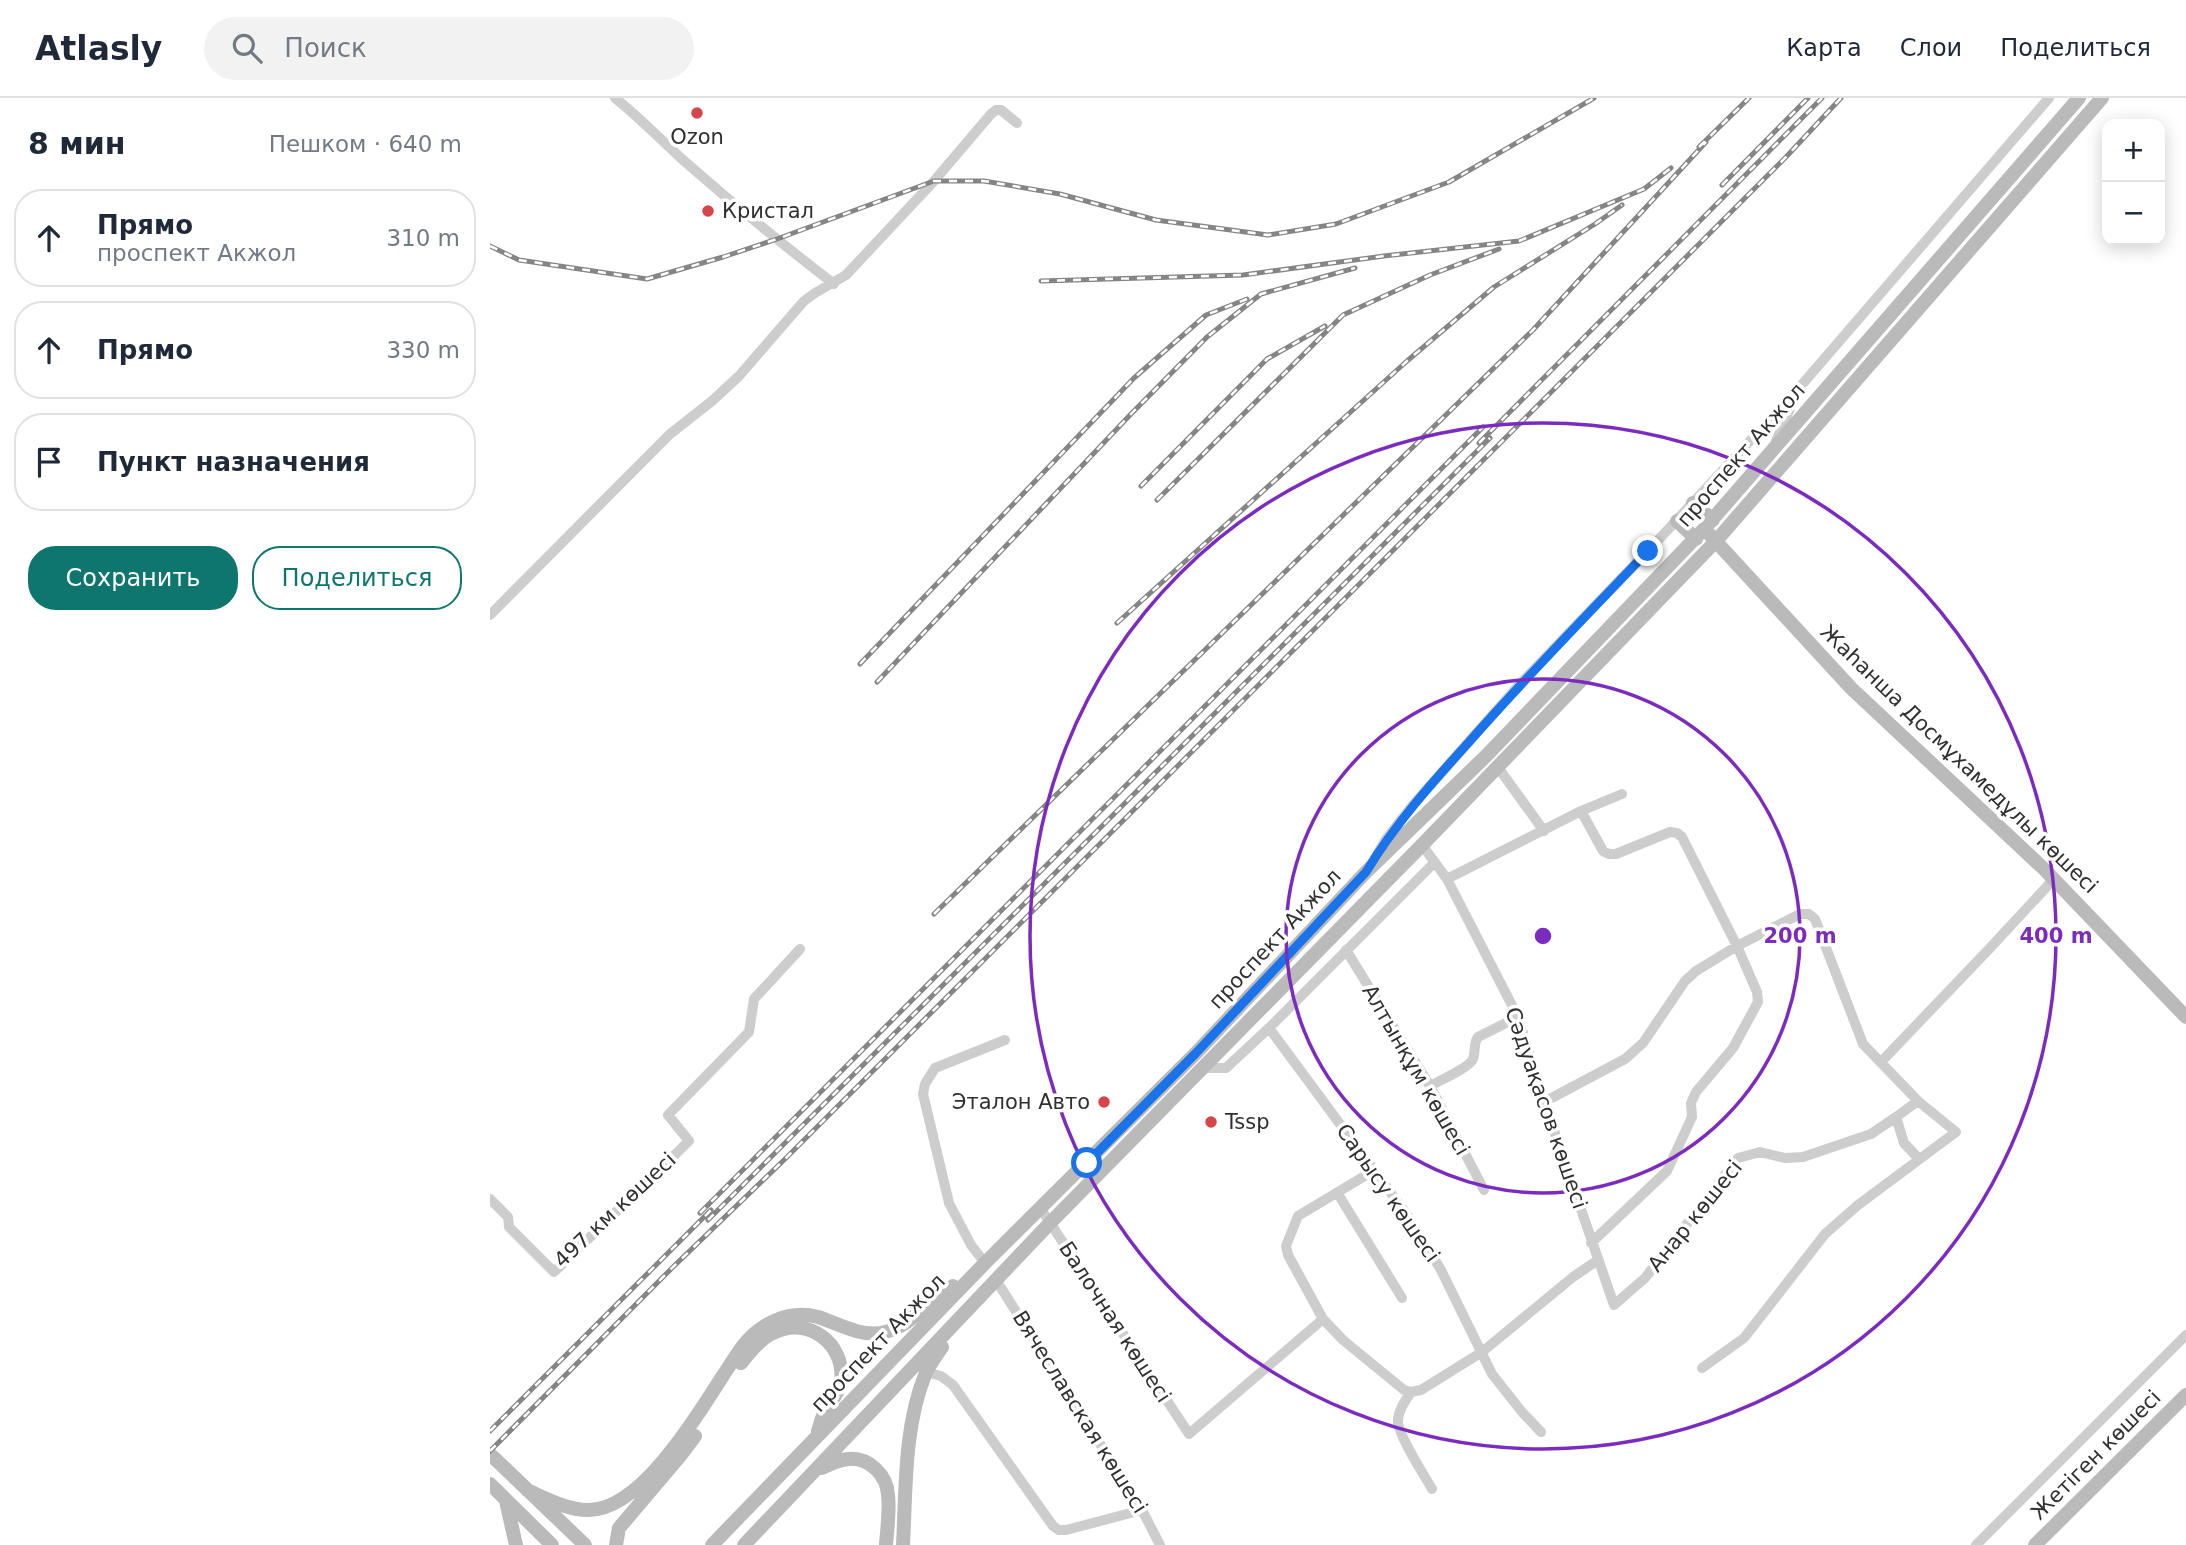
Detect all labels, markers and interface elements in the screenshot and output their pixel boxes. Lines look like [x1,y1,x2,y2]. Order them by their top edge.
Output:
search box [204,17,694,80]
text: Atlasly [35,29,162,68]
icon: search [228,29,266,67]
text: Поиск [284,33,367,63]
text: Карта [1786,34,1862,62]
text: Слои [1900,34,1962,62]
text: Поделиться [2000,34,2151,62]
marker: Ozon [689,105,705,121]
map controls [2102,119,2165,245]
button: + [2102,119,2165,182]
place label: Ozon [670,125,724,149]
text: 8 мин [28,126,126,161]
text: Пешком · 640 m [269,131,462,157]
button: − [2102,182,2165,245]
place label: Кристал [722,199,814,223]
marker: Кристал [700,203,716,219]
text: Прямо [97,210,193,240]
icon: ahead [30,219,68,257]
text: 310 m [386,225,460,251]
text: проспект Акжол [97,240,296,266]
icon: ahead [30,331,68,369]
text: Прямо [97,335,193,365]
text: 330 m [386,337,460,363]
street label: проспект Акжол [1672,378,1810,532]
icon: arrive [30,443,68,481]
text: Пункт назначения [97,447,370,477]
route end [1632,535,1663,566]
button: Сохранить [28,546,238,610]
button: Поделиться [252,546,462,610]
street label: Жаһанша Досмұхамедұлы көшесі [1815,620,2103,898]
street label: проспект Акжол [1204,864,1346,1014]
centre of rings [1531,924,1555,948]
text: 200 m [1763,924,1837,948]
text: 400 m [2019,924,2093,948]
street label: Алтынқұм көшесі [1357,980,1475,1160]
street label: Сәдуақасов көшесі [1500,1004,1592,1212]
place label: Эталон Авто [952,1090,1090,1114]
marker: Эталон Авто [1096,1094,1112,1110]
place label: Tssp [1224,1110,1270,1134]
marker: Tssp [1203,1114,1219,1130]
street label: Сарысу көшесі [1331,1119,1445,1267]
route start [1071,1147,1102,1178]
street label: 497 км көшесі [549,1148,681,1272]
street label: Анар көшесі [1643,1156,1747,1276]
street label: Балочная көшесі [1054,1237,1176,1407]
street label: проспект Акжол [806,1269,950,1417]
street label: Вячеславская көшесі [1008,1306,1152,1518]
street label: Жетіген көшесі [2026,1385,2166,1525]

